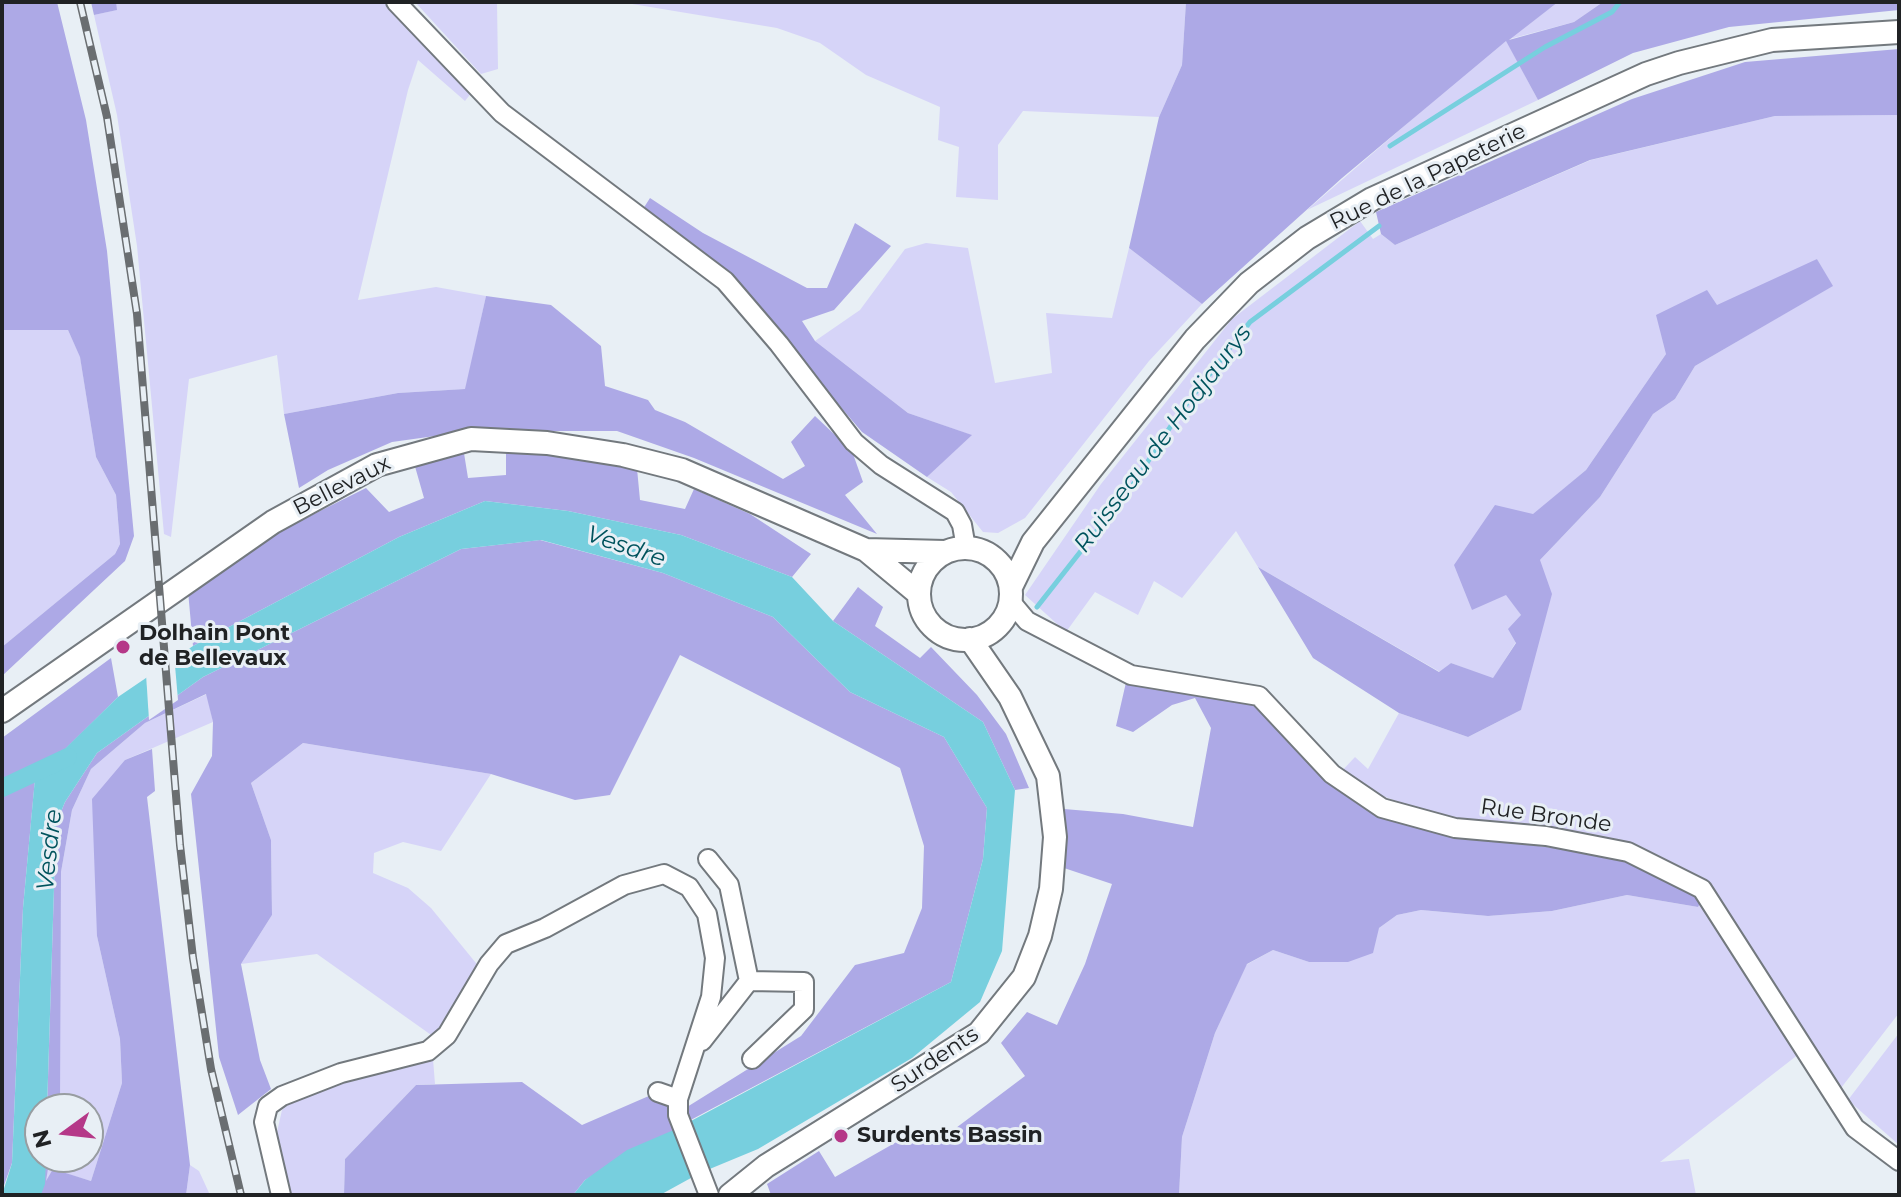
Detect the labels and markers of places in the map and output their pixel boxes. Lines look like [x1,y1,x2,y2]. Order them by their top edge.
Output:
place label: Dolhain Pont de Bellevaux [139,621,290,672]
marker: Dolhain Pont de Bellevaux [114,638,132,656]
place label: Surdents Bassin [857,1123,1043,1149]
marker: Surdents Bassin [832,1127,850,1145]

